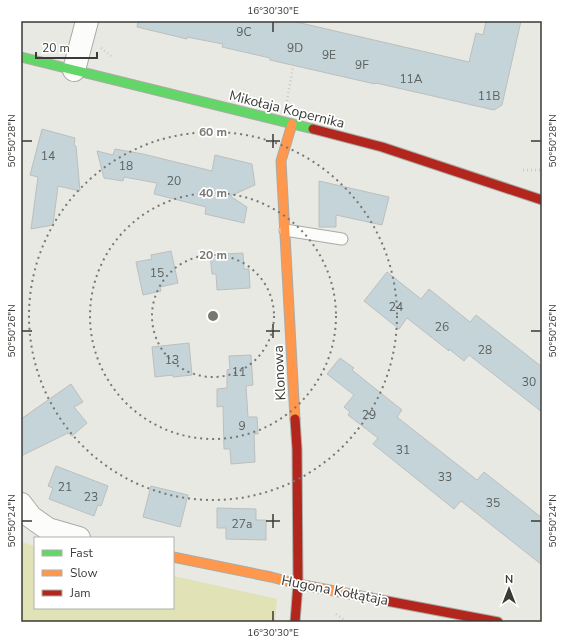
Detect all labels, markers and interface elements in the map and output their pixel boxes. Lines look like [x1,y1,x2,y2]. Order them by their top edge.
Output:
text: 16°30'30"E [247,4,299,18]
house number: 9C [236,24,252,40]
scale bar [36,34,97,60]
text: 20 m [42,40,70,56]
house number: 9D [287,40,303,56]
house number: 9E [322,47,336,63]
house number: 9F [355,57,369,73]
house number: 11A [399,71,423,87]
street label: Mikołaja Kopernika [227,86,347,133]
house number: 11B [478,88,500,104]
text: 50°50'28"N [5,114,19,168]
text: 50°50'28"N [546,114,560,168]
text: 60 m [199,124,227,140]
house number: 14 [41,148,55,164]
house number: 18 [119,158,133,174]
house number: 20 [167,173,181,189]
text: 40 m [199,185,227,201]
text: 20 m [199,247,227,263]
house number: 15 [150,265,164,281]
house number: 24 [389,299,403,315]
text: 50°50'26"N [5,304,19,358]
text: 50°50'26"N [546,304,560,358]
centre of rings [206,309,220,323]
house number: 26 [435,319,449,335]
house number: 28 [478,342,492,358]
street label: Klonowa [269,345,290,401]
house number: 13 [165,352,179,368]
house number: 11 [232,364,246,380]
house number: 30 [522,374,536,390]
house number: 29 [362,407,376,423]
house number: 9 [238,418,246,434]
house number: 31 [396,442,410,458]
house number: 33 [438,469,452,485]
house number: 21 [58,479,72,495]
house number: 23 [84,489,98,505]
text: 50°50'24"N [5,494,19,548]
text: 50°50'24"N [546,494,560,548]
house number: 35 [486,495,500,511]
house number: 27a [232,516,252,532]
legend [34,537,174,609]
text: Fast [70,545,93,561]
text: Slow [70,565,98,581]
north arrow [489,569,529,609]
street label: Hugona Kołłątaja [280,571,390,610]
text: N [505,572,513,587]
text: Jam [69,585,91,601]
text: 16°30'30"E [247,626,299,640]

